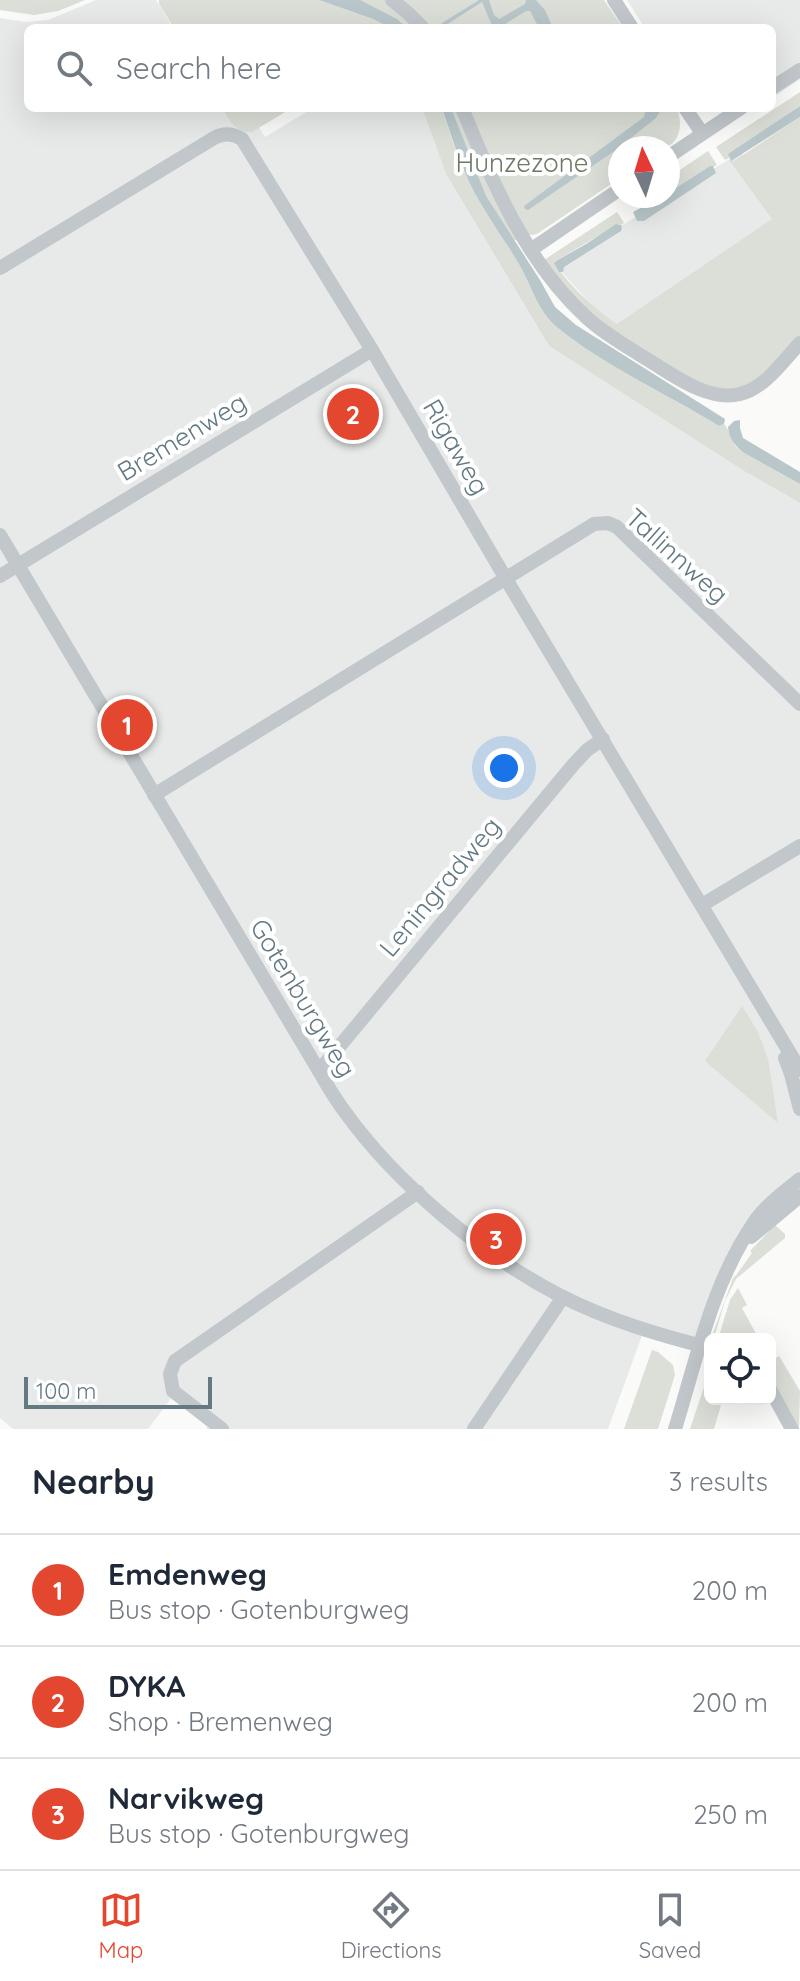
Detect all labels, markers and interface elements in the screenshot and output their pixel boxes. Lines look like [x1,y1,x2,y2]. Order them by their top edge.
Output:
search box [24,24,776,112]
icon: search [52,46,96,90]
text: Search here [116,49,282,87]
north arrow [608,136,680,208]
park label: Hunzezone [455,146,589,179]
pin: 2 [327,384,379,444]
street label: Bremenweg [111,385,252,488]
street label: Rigaweg [416,393,497,500]
street label: Tallinnweg [619,501,735,610]
pin: 1 [101,695,153,755]
your location [484,748,524,788]
street label: Leningradweg [372,810,508,963]
street label: Gotenburgweg [243,913,364,1083]
pin: 3 [470,1209,522,1269]
map controls [704,1333,776,1405]
button: locate [704,1333,776,1405]
scale bar [24,1373,212,1409]
text: 100 m [36,1377,96,1405]
text: Nearby [32,1460,155,1503]
text: 3 results [669,1465,768,1498]
text: Emdenweg [108,1555,267,1593]
text: 1 [53,1574,63,1607]
text: 200 m [692,1574,768,1607]
text: Bus stop · Gotenburgweg [108,1593,410,1626]
text: DYKA [108,1667,185,1705]
text: 2 [51,1686,65,1719]
text: 200 m [692,1686,768,1719]
text: Shop · Bremenweg [108,1705,333,1738]
text: Narvikweg [108,1779,264,1817]
text: 3 [51,1798,65,1831]
text: 250 m [693,1798,768,1831]
text: Bus stop · Gotenburgweg [108,1817,410,1850]
tab: Map [99,1888,143,1964]
tab: Directions [341,1888,441,1964]
tab: Saved [639,1888,701,1964]

